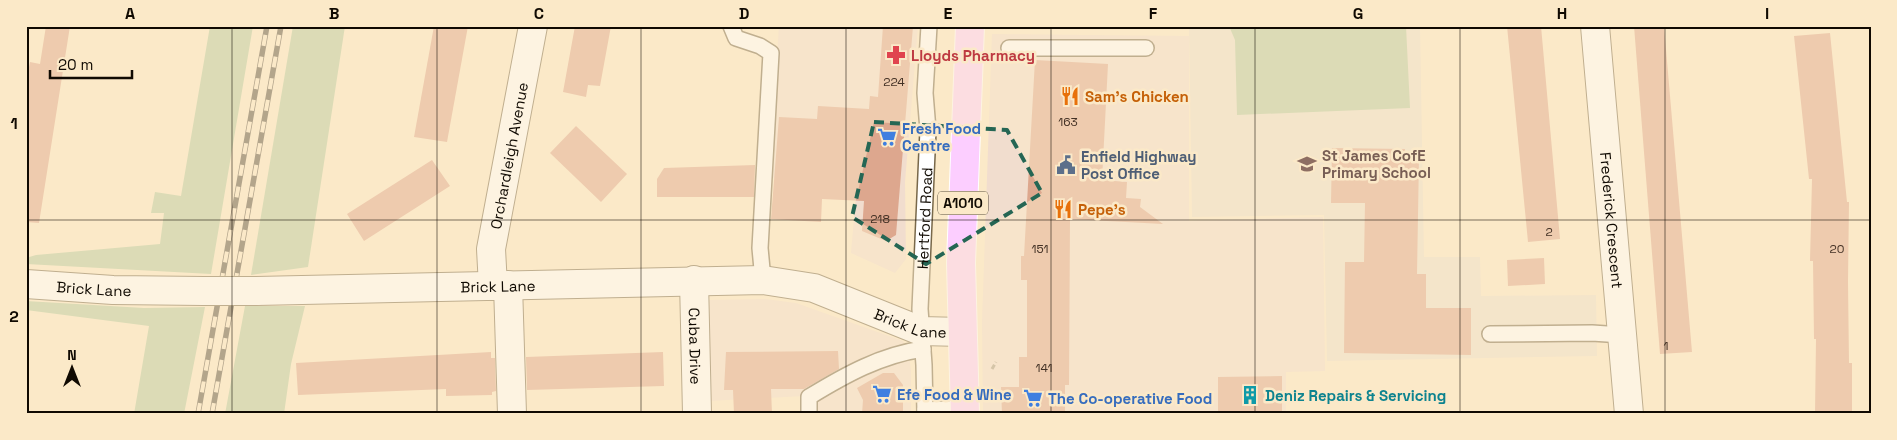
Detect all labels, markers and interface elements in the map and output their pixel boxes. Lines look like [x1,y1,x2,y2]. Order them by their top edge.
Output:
text: A [125,3,135,24]
text: B [329,3,339,24]
text: C [534,3,544,24]
text: D [739,3,749,24]
text: E [944,3,953,24]
text: F [1149,3,1158,24]
text: G [1353,3,1363,24]
text: H [1557,3,1567,24]
text: I [1765,3,1769,24]
pharmacy icon: Lloyds Pharmacy [885,44,907,66]
place label: Lloyds Pharmacy [911,46,1035,65]
scale bar [50,48,132,80]
text: 20 m [58,55,93,74]
house number: 224 [883,74,905,90]
street label: Orchardleigh Avenue [485,81,532,231]
restaurant icon: Sam's Chicken [1059,85,1081,107]
place label: Sam's Chicken [1085,87,1189,106]
text: 1 [10,113,18,134]
house number: 163 [1058,114,1078,130]
place label: Fresh Food Centre [902,119,981,155]
supermarket icon: Fresh Food Centre [876,126,898,148]
place label: St James CofE Primary School [1322,146,1431,182]
place label: Enfield Highway Post Office [1081,147,1197,183]
street label: Frederick Crescent [1597,151,1627,289]
school or university icon: St James CofE Primary School [1296,153,1318,175]
public building icon: Enfield Highway Post Office [1055,154,1077,176]
street label: Hertford Road [912,167,936,270]
road number: A1010 [938,192,988,214]
restaurant icon: Pepe's [1052,198,1074,220]
place label: Pepe's [1078,200,1126,219]
house number: 218 [870,211,890,227]
house number: 2 [1545,224,1553,240]
house number: 151 [1031,241,1049,257]
house number: 20 [1830,241,1844,257]
street label: Brick Lane [460,275,536,296]
street label: Brick Lane [56,277,132,300]
street label: Brick Lane [871,304,947,341]
text: 2 [9,306,19,327]
street label: Cuba Drive [685,307,706,385]
house number: 1 [1663,338,1669,354]
north arrow [48,342,98,392]
text: N [67,346,77,364]
house number: 141 [1035,360,1053,376]
supermarket icon: Efe Food & Wine [871,383,893,405]
building icon: Deniz Repairs & Servicing [1239,384,1261,406]
place label: Efe Food & Wine [897,385,1012,404]
place label: Deniz Repairs & Servicing [1265,386,1446,405]
supermarket icon: The Co-operative Food [1022,387,1044,409]
place label: The Co-operative Food [1048,389,1212,408]

